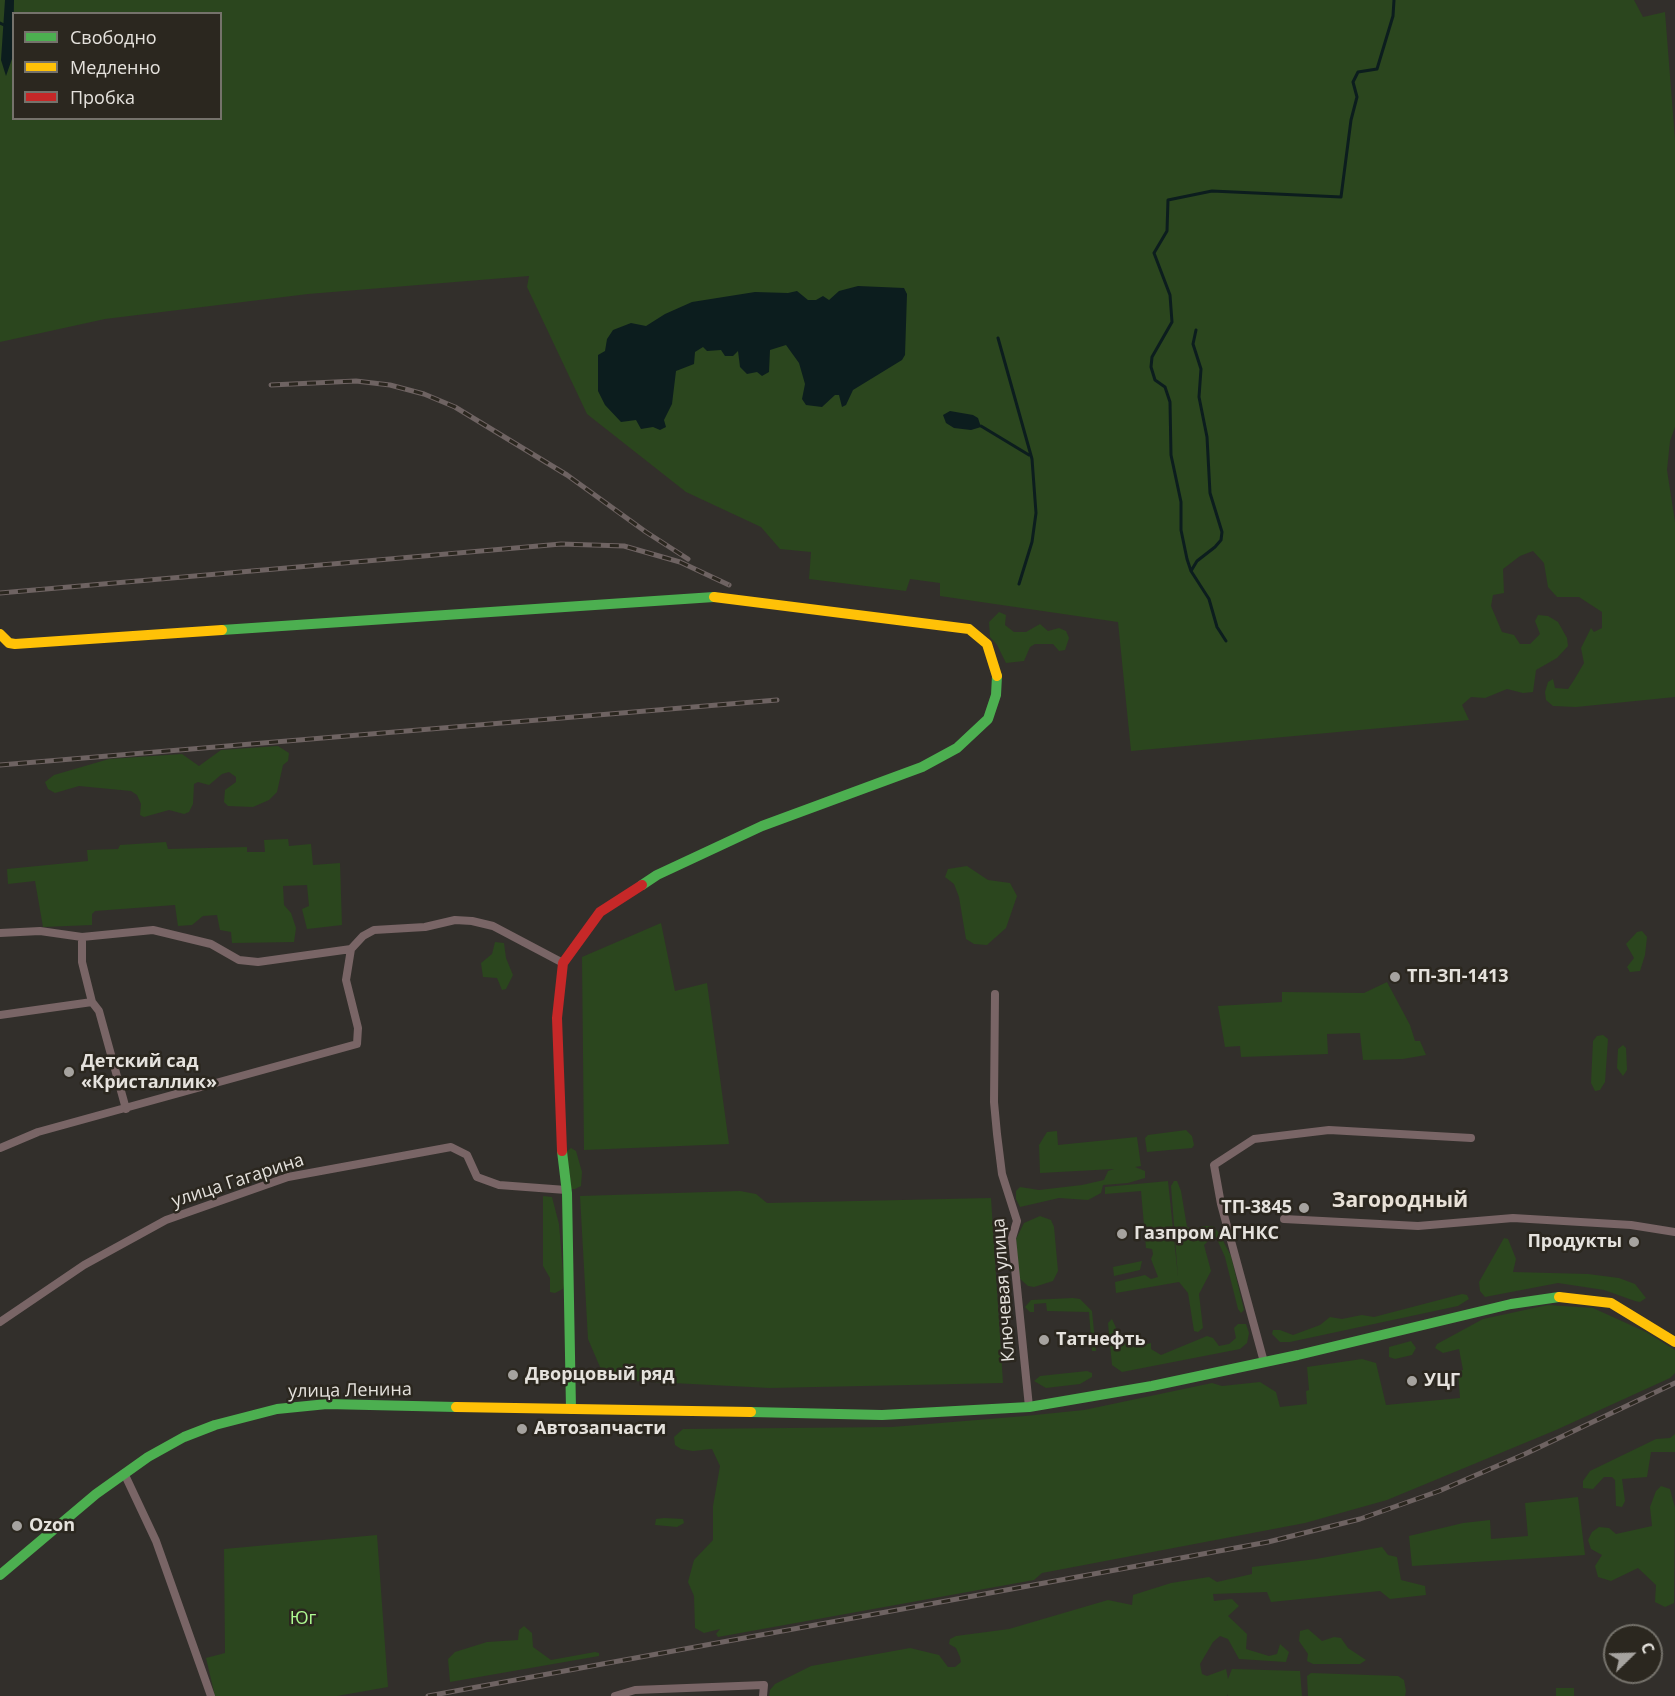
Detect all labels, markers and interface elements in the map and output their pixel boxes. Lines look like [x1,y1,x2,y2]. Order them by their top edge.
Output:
legend [12,12,222,120]
text: Свободно [70,25,157,49]
text: Медленно [70,55,161,79]
text: Пробка [70,85,135,109]
place label: ТП-ЗП-1413 [1407,966,1509,988]
marker: ТП-ЗП-1413 [1388,970,1402,984]
place label: Детский сад «Кристаллик» [81,1051,217,1094]
marker: Детский сад «Кристаллик» [62,1065,76,1079]
street label: улица Гагарина [169,1149,307,1213]
district label: Загородный [1332,1188,1468,1214]
place label: ТП-3845 [1221,1197,1292,1219]
marker: ТП-3845 [1297,1201,1311,1215]
street label: Ключевая улица [988,1217,1020,1363]
place label: Газпром АГНКС [1134,1223,1279,1245]
marker: Газпром АГНКС [1115,1227,1129,1241]
place label: Продукты [1527,1231,1622,1253]
marker: Продукты [1627,1235,1641,1249]
place label: Татнефть [1056,1329,1145,1351]
marker: Татнефть [1037,1333,1051,1347]
place label: Дворцовый ряд [525,1364,674,1386]
marker: Дворцовый ряд [506,1368,520,1382]
place label: УЦГ [1424,1370,1460,1392]
marker: УЦГ [1405,1374,1419,1388]
street label: улица Ленина [288,1379,412,1403]
place label: Автозапчасти [534,1418,666,1440]
marker: Автозапчасти [515,1422,529,1436]
place label: Ozon [29,1515,75,1537]
marker: Ozon [10,1519,24,1533]
park label: Юг [290,1608,316,1630]
north arrow [1603,1624,1663,1684]
text: С [1636,1639,1660,1657]

